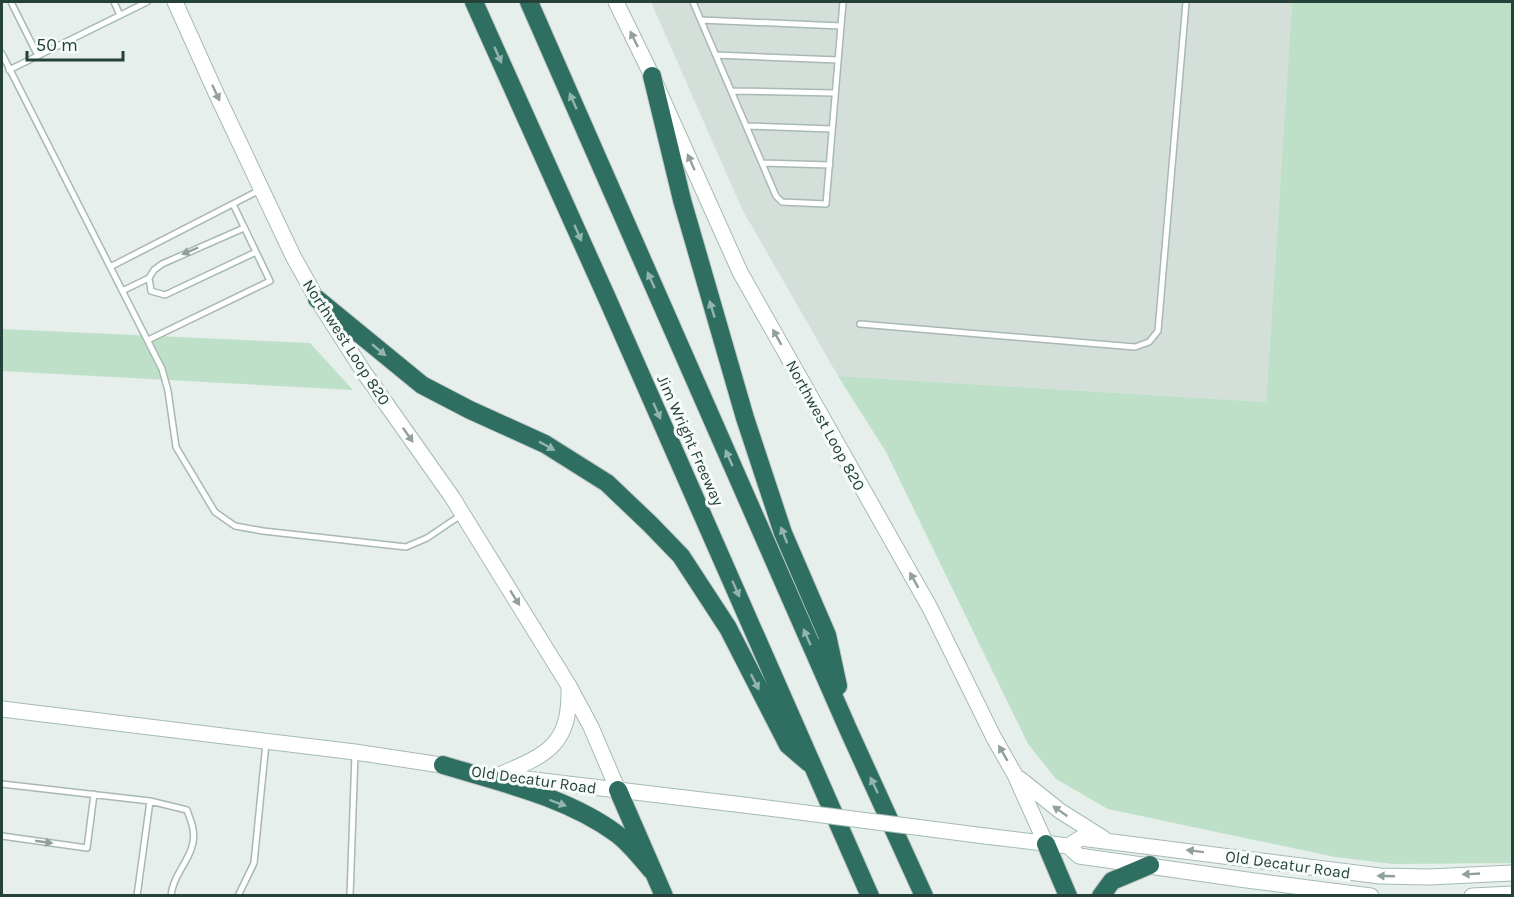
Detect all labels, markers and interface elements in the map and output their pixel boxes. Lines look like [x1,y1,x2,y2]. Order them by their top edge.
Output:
scale bar [27,24,123,62]
one-way arrow [629,30,639,47]
text: 50 m [36,34,78,56]
one-way arrow [494,46,503,64]
one-way arrow [211,85,220,102]
one-way arrow [568,93,577,110]
one-way arrow [686,154,695,171]
one-way arrow [573,224,583,242]
one-way arrow [181,246,199,256]
one-way arrow [646,270,656,288]
street label: Northwest Loop 820 [299,276,394,409]
one-way arrow [707,300,716,318]
one-way arrow [772,328,782,345]
one-way arrow [371,343,387,356]
street label: Northwest Loop 820 [782,357,869,494]
street label: Jim Wright Freeway [653,372,728,509]
one-way arrow [653,402,662,420]
one-way arrow [402,426,414,442]
one-way arrow [539,440,555,451]
one-way arrow [724,449,734,467]
one-way arrow [779,525,789,543]
one-way arrow [909,571,919,588]
one-way arrow [731,581,741,599]
one-way arrow [509,590,520,606]
one-way arrow [802,628,812,646]
one-way arrow [751,673,760,690]
one-way arrow [997,745,1008,761]
street label: Old Decatur Road [470,761,598,798]
one-way arrow [869,777,878,794]
one-way arrow [549,798,567,808]
one-way arrow [1052,805,1068,817]
one-way arrow [35,837,54,846]
street label: Old Decatur Road [1224,846,1352,883]
one-way arrow [1185,847,1204,856]
one-way arrow [1461,870,1480,879]
one-way arrow [1376,871,1395,881]

